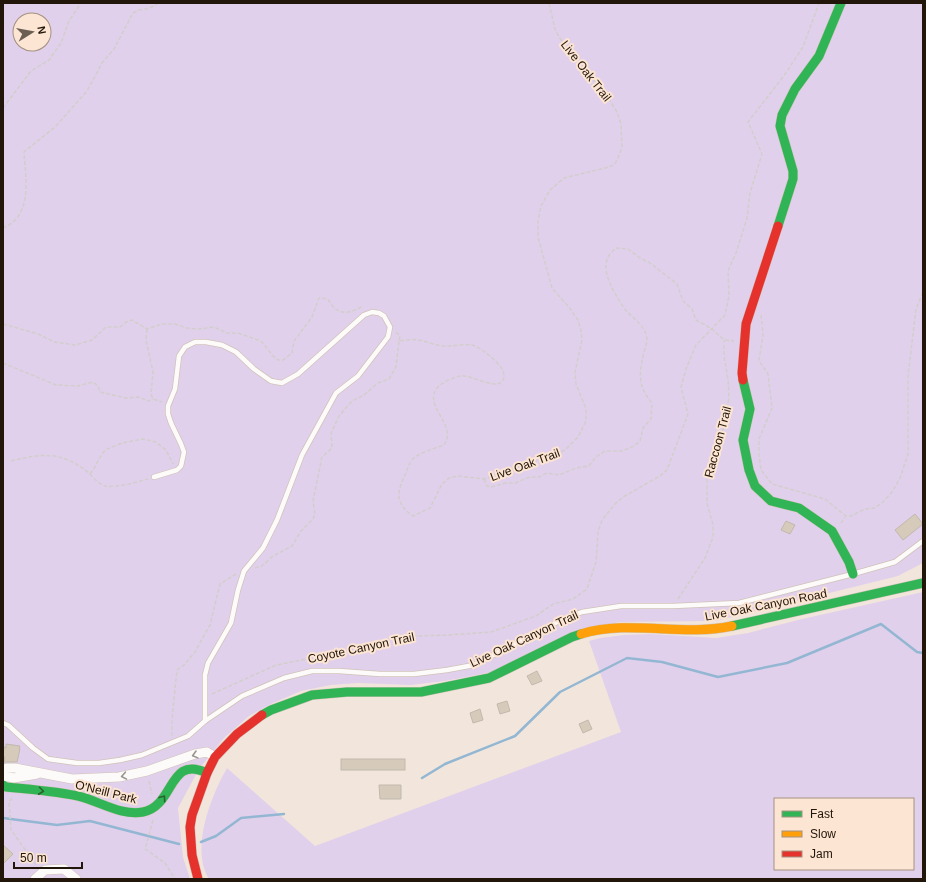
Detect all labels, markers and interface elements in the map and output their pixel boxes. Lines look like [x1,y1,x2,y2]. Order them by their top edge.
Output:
north arrow [12,12,52,52]
text: N [35,25,48,35]
street label: Live Oak Trail [558,38,614,104]
street label: Raccoon Trail [702,405,734,479]
street label: Live Oak Trail [488,446,562,484]
street label: Live Oak Canyon Road [704,586,828,624]
street label: Live Oak Canyon Trail [468,608,580,670]
street label: Coyote Canyon Trail [306,630,416,666]
one-way arrow [192,750,199,759]
one-way arrow [121,771,127,779]
street label: O'Neill Park [74,778,139,807]
one-way arrow [38,787,44,796]
one-way arrow [158,796,165,803]
legend [774,798,914,870]
text: Fast [810,807,834,821]
text: Slow [810,827,836,841]
scale bar [14,844,82,870]
text: Jam [810,847,833,861]
text: 50 m [20,851,47,865]

